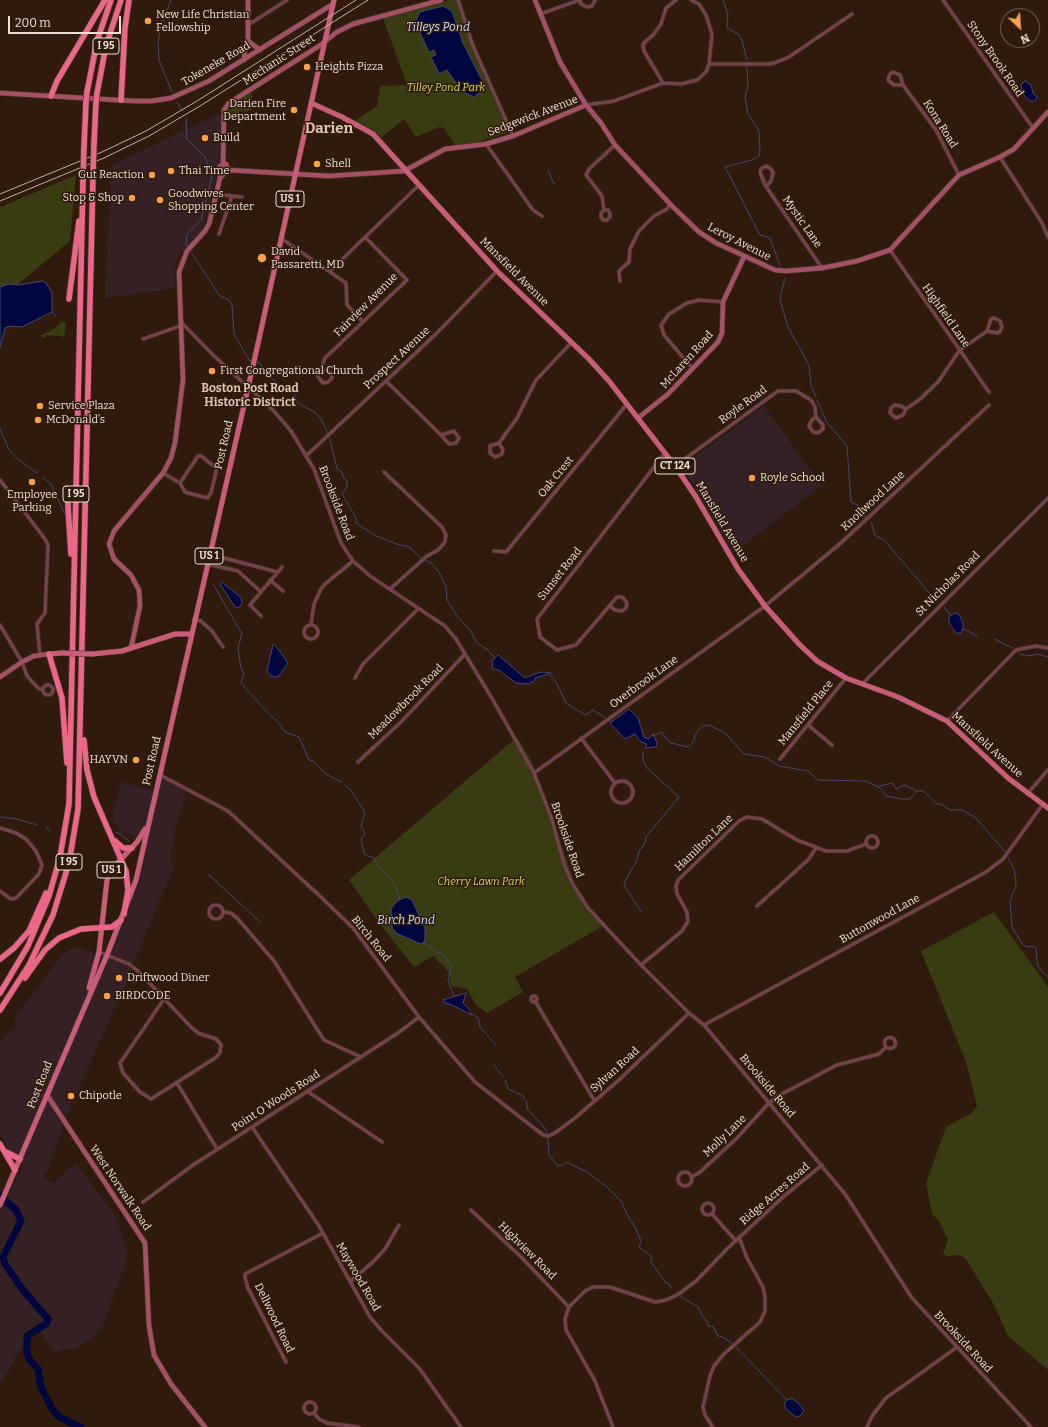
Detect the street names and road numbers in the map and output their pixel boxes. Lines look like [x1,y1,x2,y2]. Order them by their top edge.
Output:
street label: Stony Brook Road [964,18,1026,100]
street label: Mechanic Street [241,32,317,88]
road number: I 95 [93,38,119,54]
street label: Tokeneke Road [179,39,253,89]
street label: Sedgewick Avenue [486,93,580,139]
street label: Kona Road [920,97,960,151]
road number: US 1 [276,191,304,207]
street label: Mystic Lane [779,193,825,251]
street label: Leroy Avenue [705,220,773,264]
street label: Mansfield Avenue [477,235,551,309]
street label: Fairview Avenue [331,270,401,340]
street label: Highfield Lane [919,282,973,350]
street label: Prospect Avenue [361,324,433,392]
street label: McLaren Road [658,329,716,391]
street label: Royle Road [716,383,770,427]
street label: Post Road [212,419,236,471]
street label: Oak Crest [535,454,577,500]
road number: CT 124 [655,458,695,474]
street label: Brookside Road [316,464,356,542]
street label: Knollwood Lane [839,468,907,534]
street label: Mansfield Avenue [693,479,751,565]
road number: I 95 [63,486,89,502]
street label: Sunset Road [535,545,585,603]
road number: US 1 [195,548,223,564]
street label: St Nicholas Road [913,549,983,619]
street label: Overbrook Lane [607,653,681,711]
street label: Meadowbrook Road [366,662,446,742]
street label: Mansfield Place [776,678,836,748]
street label: Mansfield Avenue [949,709,1025,781]
street label: Post Road [140,735,164,787]
street label: Brookside Road [548,800,586,880]
street label: Hamilton Lane [672,812,736,874]
road number: I 95 [56,854,82,870]
road number: US 1 [97,862,125,878]
street label: Buttonwood Lane [838,892,922,946]
street label: Birch Road [349,913,393,965]
street label: Sylvan Road [588,1045,642,1095]
street label: Brookside Road [736,1051,798,1121]
street label: Post Road [25,1059,55,1111]
street label: Point O Woods Road [229,1068,323,1134]
street label: Molly Lane [701,1112,749,1160]
street label: West Norwalk Road [87,1143,153,1233]
street label: Ridge Acres Road [737,1160,813,1228]
street label: Highview Road [495,1219,559,1283]
street label: Maywood Road [333,1240,383,1314]
street label: Dellwood Road [251,1281,297,1355]
street label: Brookside Road [931,1309,995,1375]

